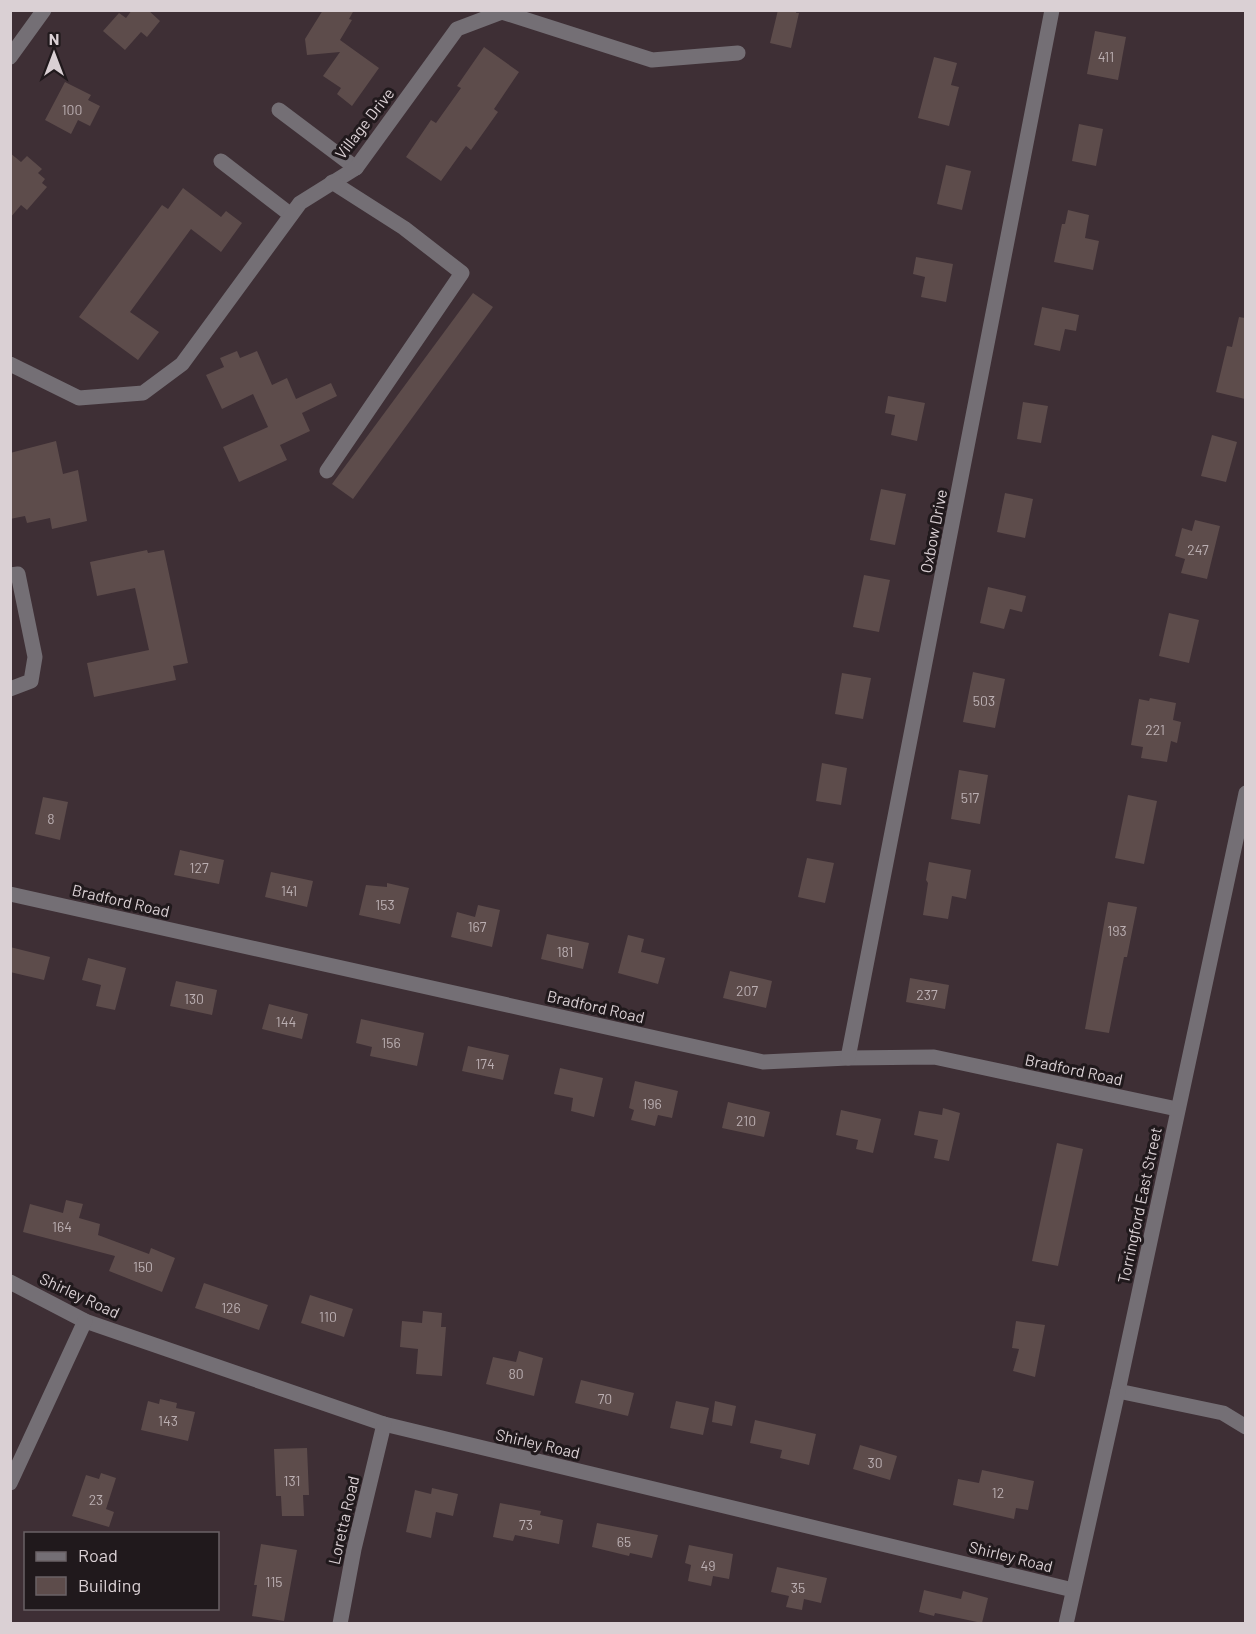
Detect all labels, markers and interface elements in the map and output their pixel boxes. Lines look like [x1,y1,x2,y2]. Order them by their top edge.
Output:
north arrow [24,24,84,84]
text: N [49,29,59,48]
house number: 411 [1098,48,1114,65]
street label: Village Drive [330,84,398,162]
house number: 100 [62,101,82,118]
street label: Oxbow Drive [916,487,950,575]
house number: 247 [1187,541,1209,558]
house number: 503 [973,692,995,709]
house number: 221 [1145,721,1165,738]
house number: 517 [961,789,980,806]
house number: 8 [47,810,55,827]
house number: 127 [189,859,209,876]
street label: Bradford Road [70,880,172,920]
house number: 141 [281,882,297,899]
house number: 153 [375,896,395,913]
house number: 167 [468,918,487,935]
house number: 193 [1107,922,1127,939]
house number: 181 [557,943,573,960]
house number: 207 [736,982,758,999]
street label: Bradford Road [545,986,647,1026]
house number: 237 [916,986,938,1003]
house number: 130 [184,990,204,1007]
house number: 144 [276,1013,296,1030]
house number: 156 [381,1034,401,1051]
street label: Bradford Road [1023,1049,1125,1089]
house number: 174 [475,1055,495,1072]
house number: 196 [642,1095,662,1112]
house number: 210 [736,1112,756,1129]
street label: Torringford East Street [1113,1125,1165,1285]
house number: 164 [52,1218,72,1235]
house number: 150 [133,1258,153,1275]
street label: Shirley Road [37,1268,123,1322]
house number: 126 [221,1299,241,1316]
house number: 110 [319,1308,337,1325]
house number: 80 [508,1365,524,1382]
house number: 70 [598,1390,612,1407]
house number: 143 [158,1412,178,1429]
street label: Shirley Road [494,1424,582,1462]
house number: 30 [867,1454,883,1471]
house number: 131 [284,1472,300,1489]
street label: Loretta Road [324,1474,362,1566]
house number: 12 [992,1484,1004,1501]
house number: 23 [89,1491,103,1508]
house number: 73 [519,1516,533,1533]
legend [24,1532,219,1610]
house number: 65 [617,1533,631,1550]
street label: Shirley Road [967,1536,1055,1576]
text: Road [78,1544,118,1566]
house number: 49 [700,1557,716,1574]
house number: 115 [265,1573,283,1590]
text: Building [78,1574,141,1596]
house number: 35 [791,1579,805,1596]

